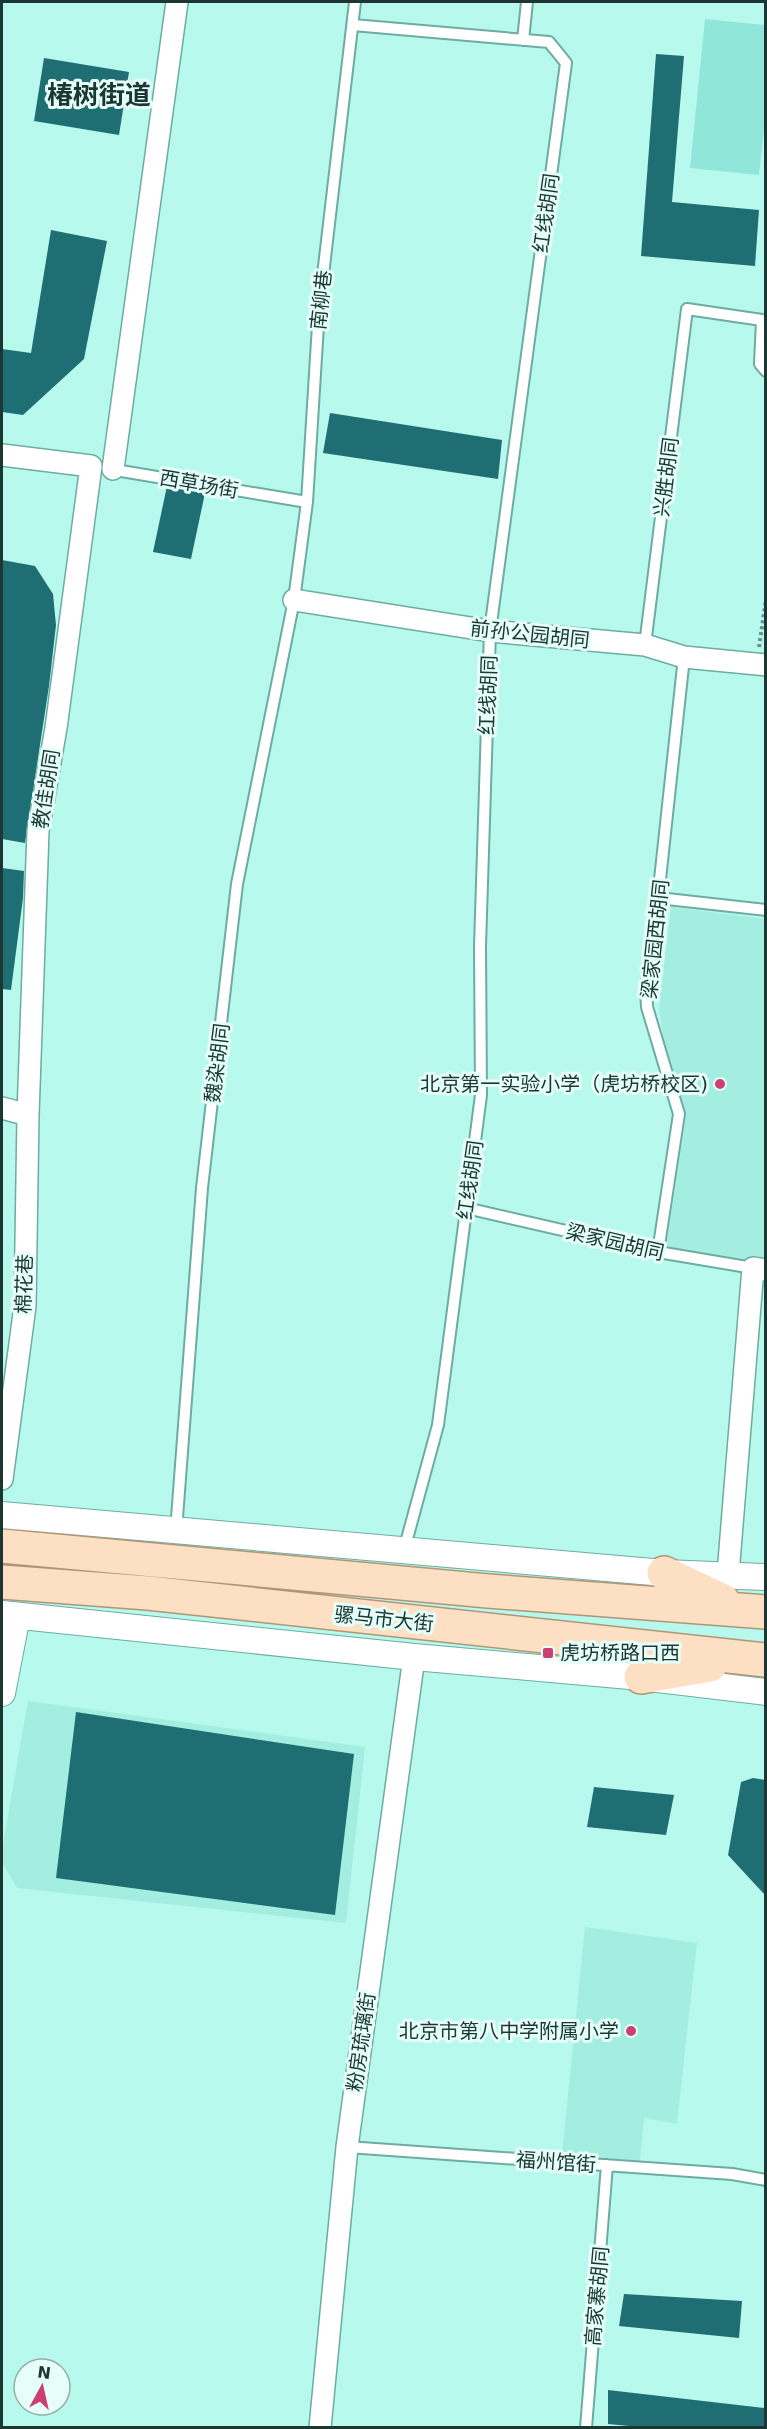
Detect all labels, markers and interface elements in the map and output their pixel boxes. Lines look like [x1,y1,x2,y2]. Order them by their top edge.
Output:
district label: 椿树街道 [47,80,151,110]
street label: 红线胡同 [529,172,563,254]
street label: 南柳巷 [306,269,336,331]
street label: 兴胜胡同 [649,436,683,518]
street label: 西草场街 [158,465,240,503]
street label: 前孙公园胡同 [469,616,591,652]
street label: 红线胡同 [475,655,501,735]
street label: 教佳胡同 [28,748,64,830]
street label: 梁家园西胡同 [637,878,673,1000]
street label: 魏染胡同 [200,1022,234,1104]
place label: 北京第一实验小学（虎坊桥校区) [420,1072,708,1096]
marker: 北京第一实验小学（虎坊桥校区) [713,1077,727,1091]
street label: 红线胡同 [453,1139,487,1221]
street label: 梁家园胡同 [564,1219,666,1265]
street label: 棉花巷 [11,1254,37,1314]
street label: 骡马市大街 [333,1602,435,1636]
place label: 虎坊桥路口西 [560,1641,680,1665]
marker: 虎坊桥路口西 [541,1646,555,1660]
street label: 粉房琉璃街 [342,1991,380,2093]
place label: 北京市第八中学附属小学 [399,2019,619,2043]
marker: 北京市第八中学附属小学 [624,2024,638,2038]
street label: 福州馆街 [515,2147,597,2177]
street label: 高家寨胡同 [581,2245,613,2347]
north arrow [12,2357,72,2417]
text: N [36,2362,52,2383]

